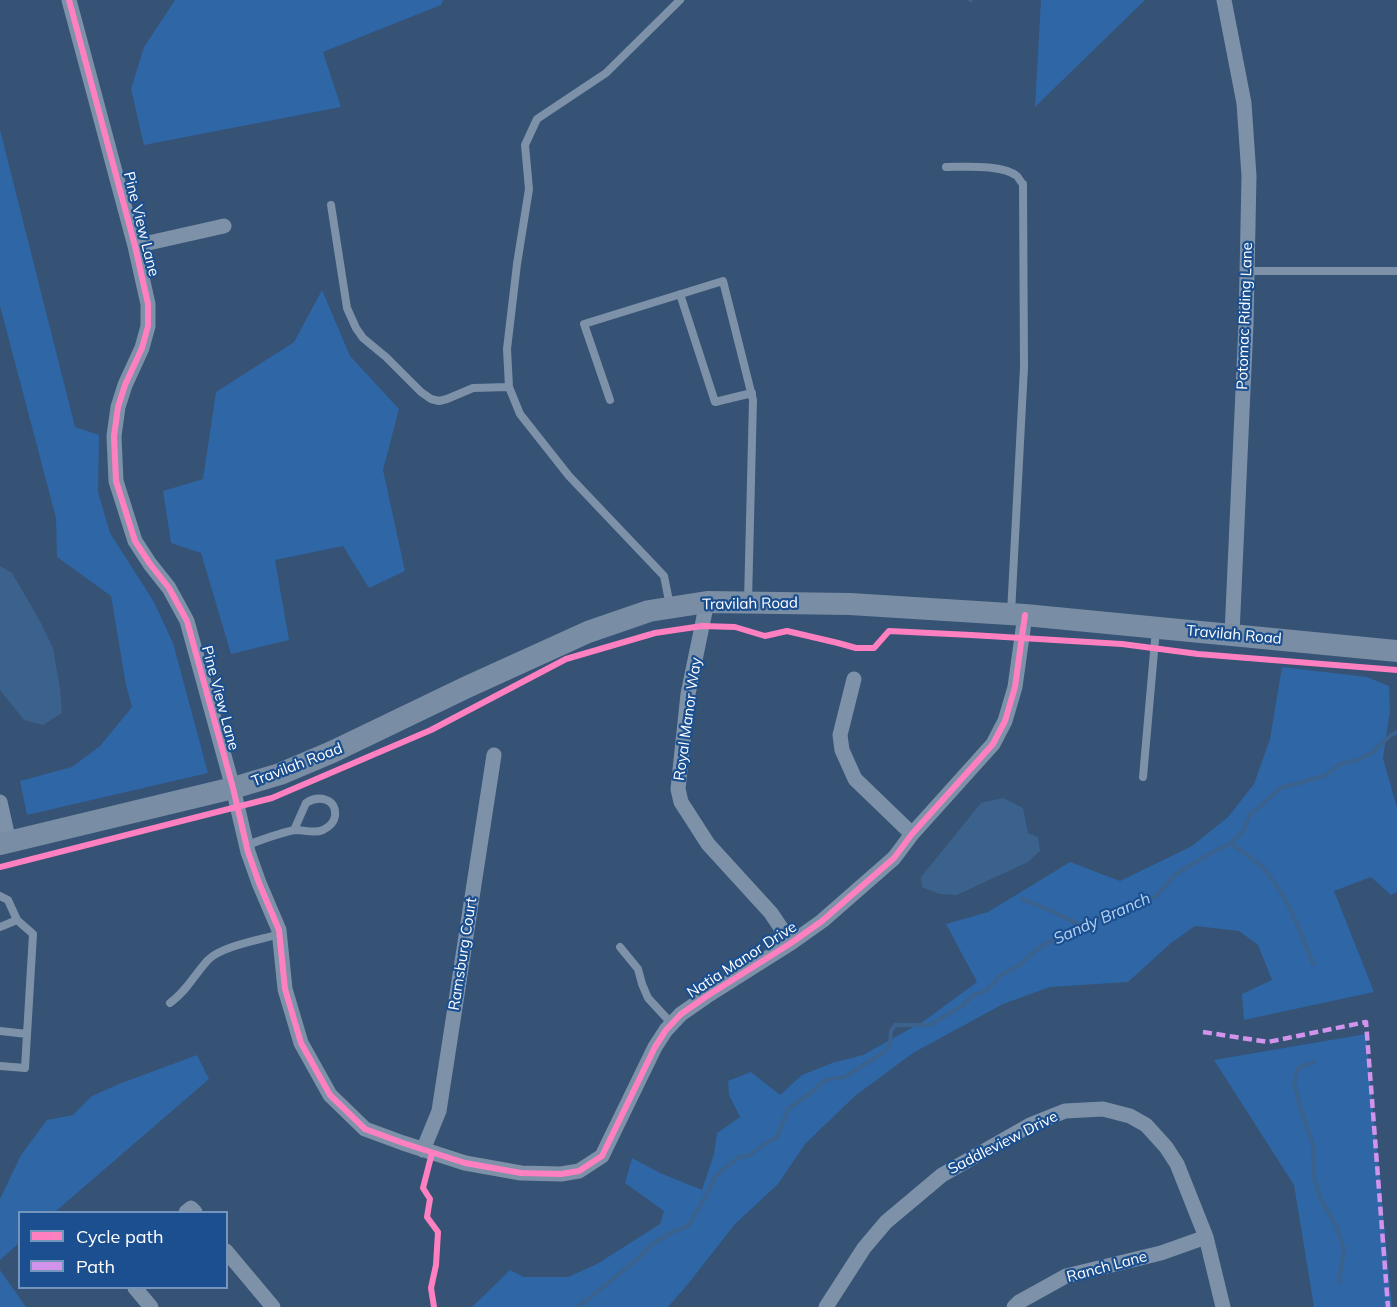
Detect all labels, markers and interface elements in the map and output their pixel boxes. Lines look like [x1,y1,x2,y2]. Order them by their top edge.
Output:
street label: Pine View Lane [119,170,163,278]
street label: Potomac Riding Lane [1233,242,1257,390]
street label: Travilah Road [702,594,798,614]
street label: Travilah Road [1186,622,1282,648]
street label: Pine View Lane [197,644,243,752]
street label: Royal Manor Way [670,656,706,782]
street label: Travilah Road [249,739,345,791]
water label: Sandy Branch [1051,889,1153,949]
street label: Ramsburg Court [445,896,481,1012]
street label: Natia Manor Drive [684,918,800,1002]
street label: Saddleview Drive [945,1108,1061,1178]
legend [18,1211,228,1289]
text: Cycle path [76,1225,163,1248]
street label: Ranch Lane [1065,1248,1149,1286]
text: Path [76,1255,115,1278]

